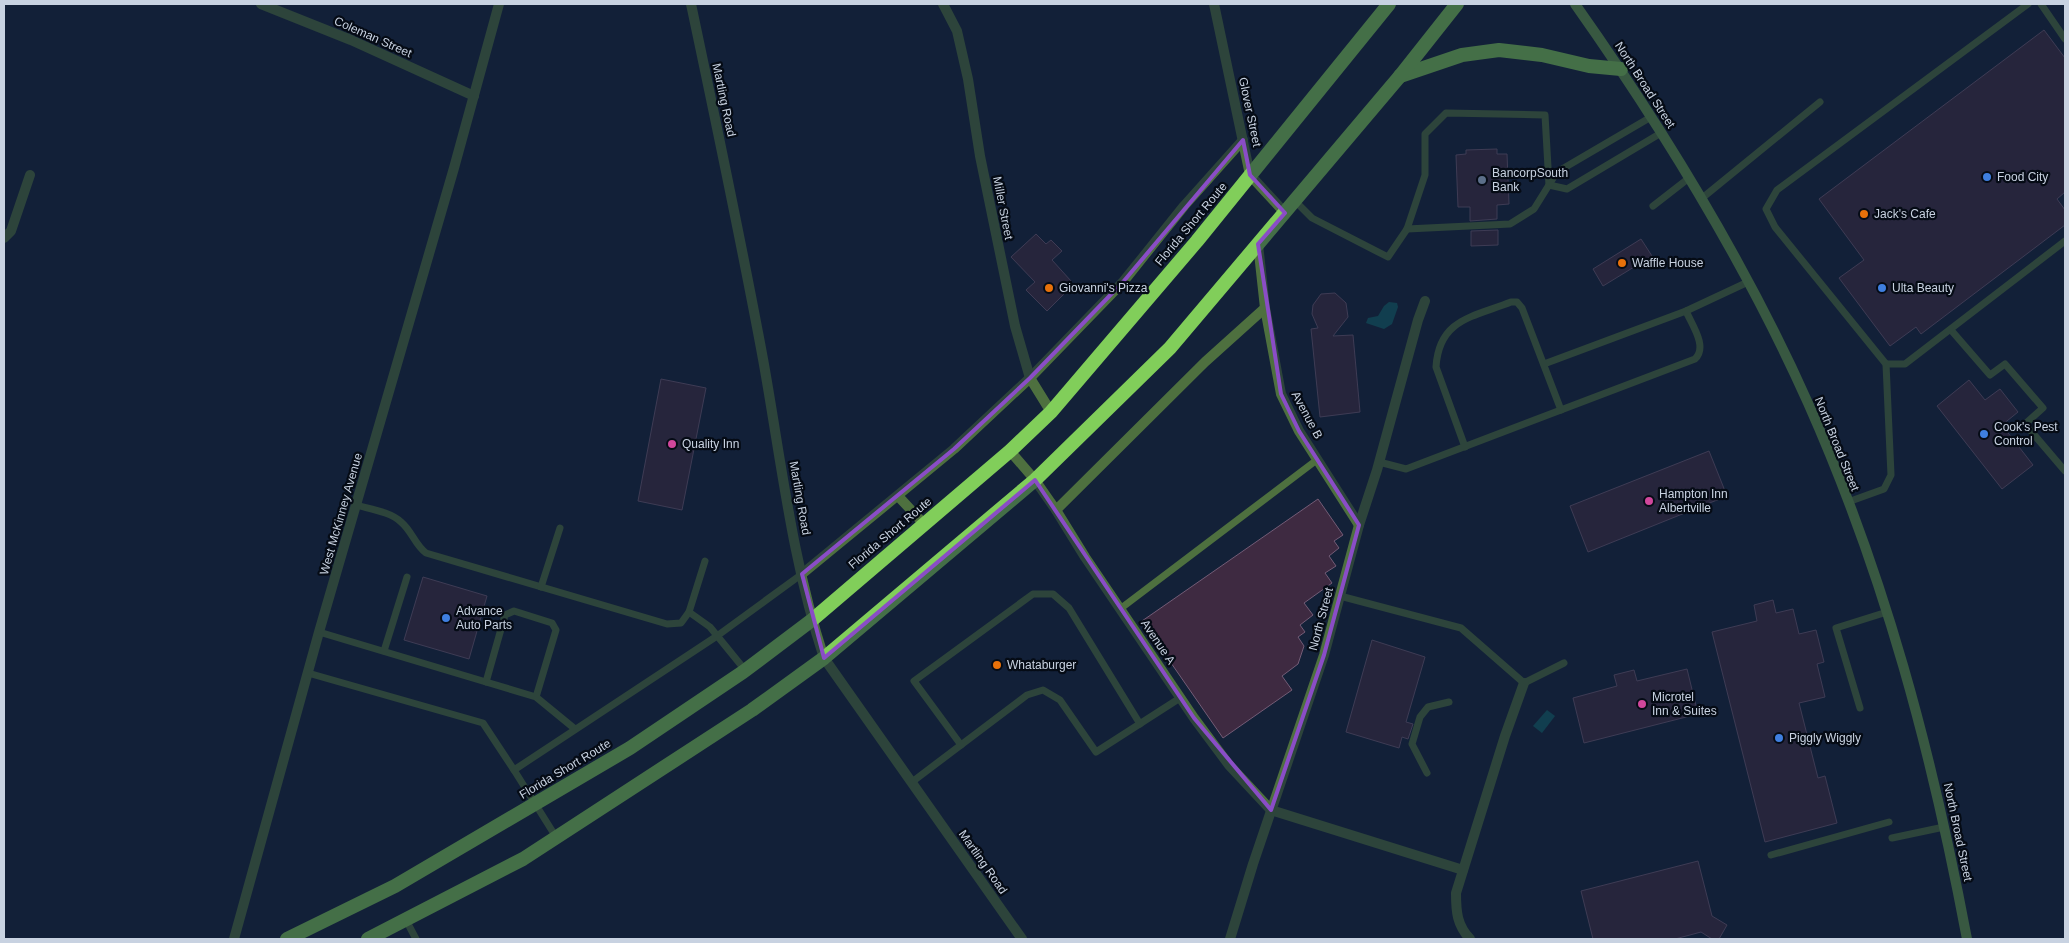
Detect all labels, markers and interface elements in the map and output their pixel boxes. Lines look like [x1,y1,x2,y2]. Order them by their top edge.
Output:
street label: Coleman Street [332,14,415,61]
street label: North Broad Street [1612,39,1678,131]
street label: Martling Road [709,62,739,138]
street label: Glover Street [1236,76,1264,149]
place label: BancorpSouth Bank [1492,166,1568,194]
place label: Food City [1997,170,2048,184]
marker: Food City [1981,171,1993,183]
marker: BancorpSouth Bank [1476,174,1488,186]
street label: Miller Street [990,175,1016,241]
street label: Florida Short Route [1152,179,1230,268]
place label: Jack's Cafe [1874,207,1936,221]
marker: Jack's Cafe [1858,208,1870,220]
place label: Waffle House [1632,256,1704,270]
marker: Waffle House [1616,257,1628,269]
place label: Giovanni's Pizza [1059,281,1148,295]
place label: Ulta Beauty [1892,281,1954,295]
marker: Giovanni's Pizza [1043,282,1055,294]
marker: Ulta Beauty [1876,282,1888,294]
street label: Avenue B [1289,389,1325,441]
street label: North Broad Street [1812,395,1862,494]
place label: Cook's Pest Control [1994,420,2058,448]
marker: Cook's Pest Control [1978,428,1990,440]
place label: Quality Inn [682,437,739,451]
marker: Quality Inn [666,438,678,450]
street label: West McKinney Avenue [317,451,365,577]
street label: Martling Road [787,460,813,536]
place label: Hampton Inn Albertville [1659,487,1728,515]
street label: Florida Short Route [846,494,935,572]
marker: Hampton Inn Albertville [1643,495,1655,507]
street label: North Street [1306,585,1336,652]
place label: Advance Auto Parts [456,604,512,632]
marker: Advance Auto Parts [440,612,452,624]
street label: Avenue A [1138,617,1178,667]
place label: Whataburger [1007,658,1076,672]
marker: Whataburger [991,659,1003,671]
place label: Microtel Inn & Suites [1652,690,1717,718]
marker: Microtel Inn & Suites [1636,698,1648,710]
place label: Piggly Wiggly [1789,731,1861,745]
marker: Piggly Wiggly [1773,732,1785,744]
street label: Florida Short Route [517,736,613,802]
street label: North Broad Street [1941,782,1975,883]
street label: Martling Road [956,827,1010,897]

